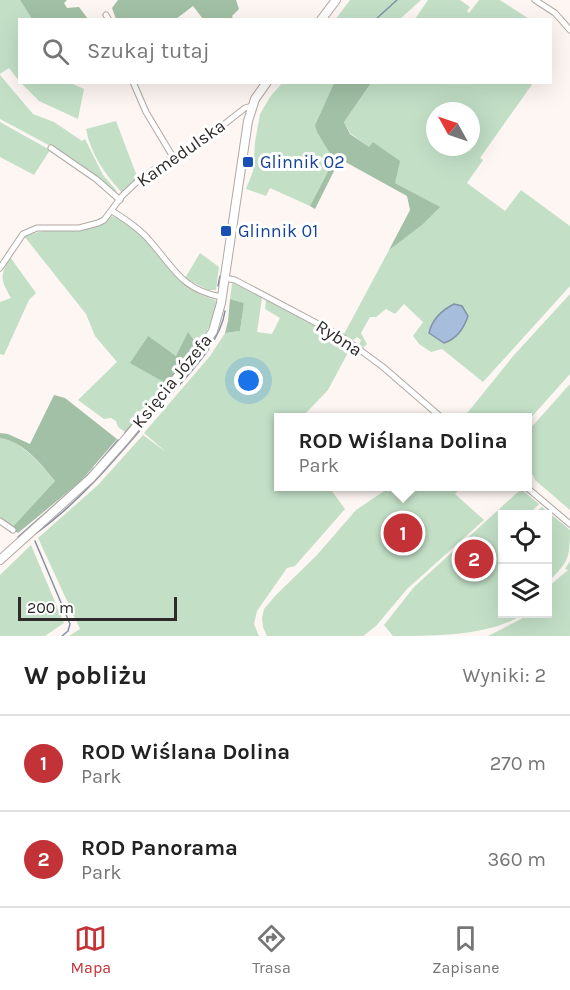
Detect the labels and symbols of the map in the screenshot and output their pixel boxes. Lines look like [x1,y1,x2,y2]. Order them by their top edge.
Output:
north arrow [426,102,480,156]
street label: Kamedulska [132,114,230,192]
place label: Glinnik 02 [260,151,345,173]
marker: Glinnik 02 [241,155,255,169]
place label: Glinnik 01 [238,220,318,242]
marker: Glinnik 01 [219,224,233,238]
street label: Rybna [312,315,366,361]
street label: Księcia Józefa [127,329,217,433]
your location [234,366,263,395]
pin: 1 [384,510,422,556]
pin: 2 [454,536,494,582]
scale bar [18,594,177,622]

